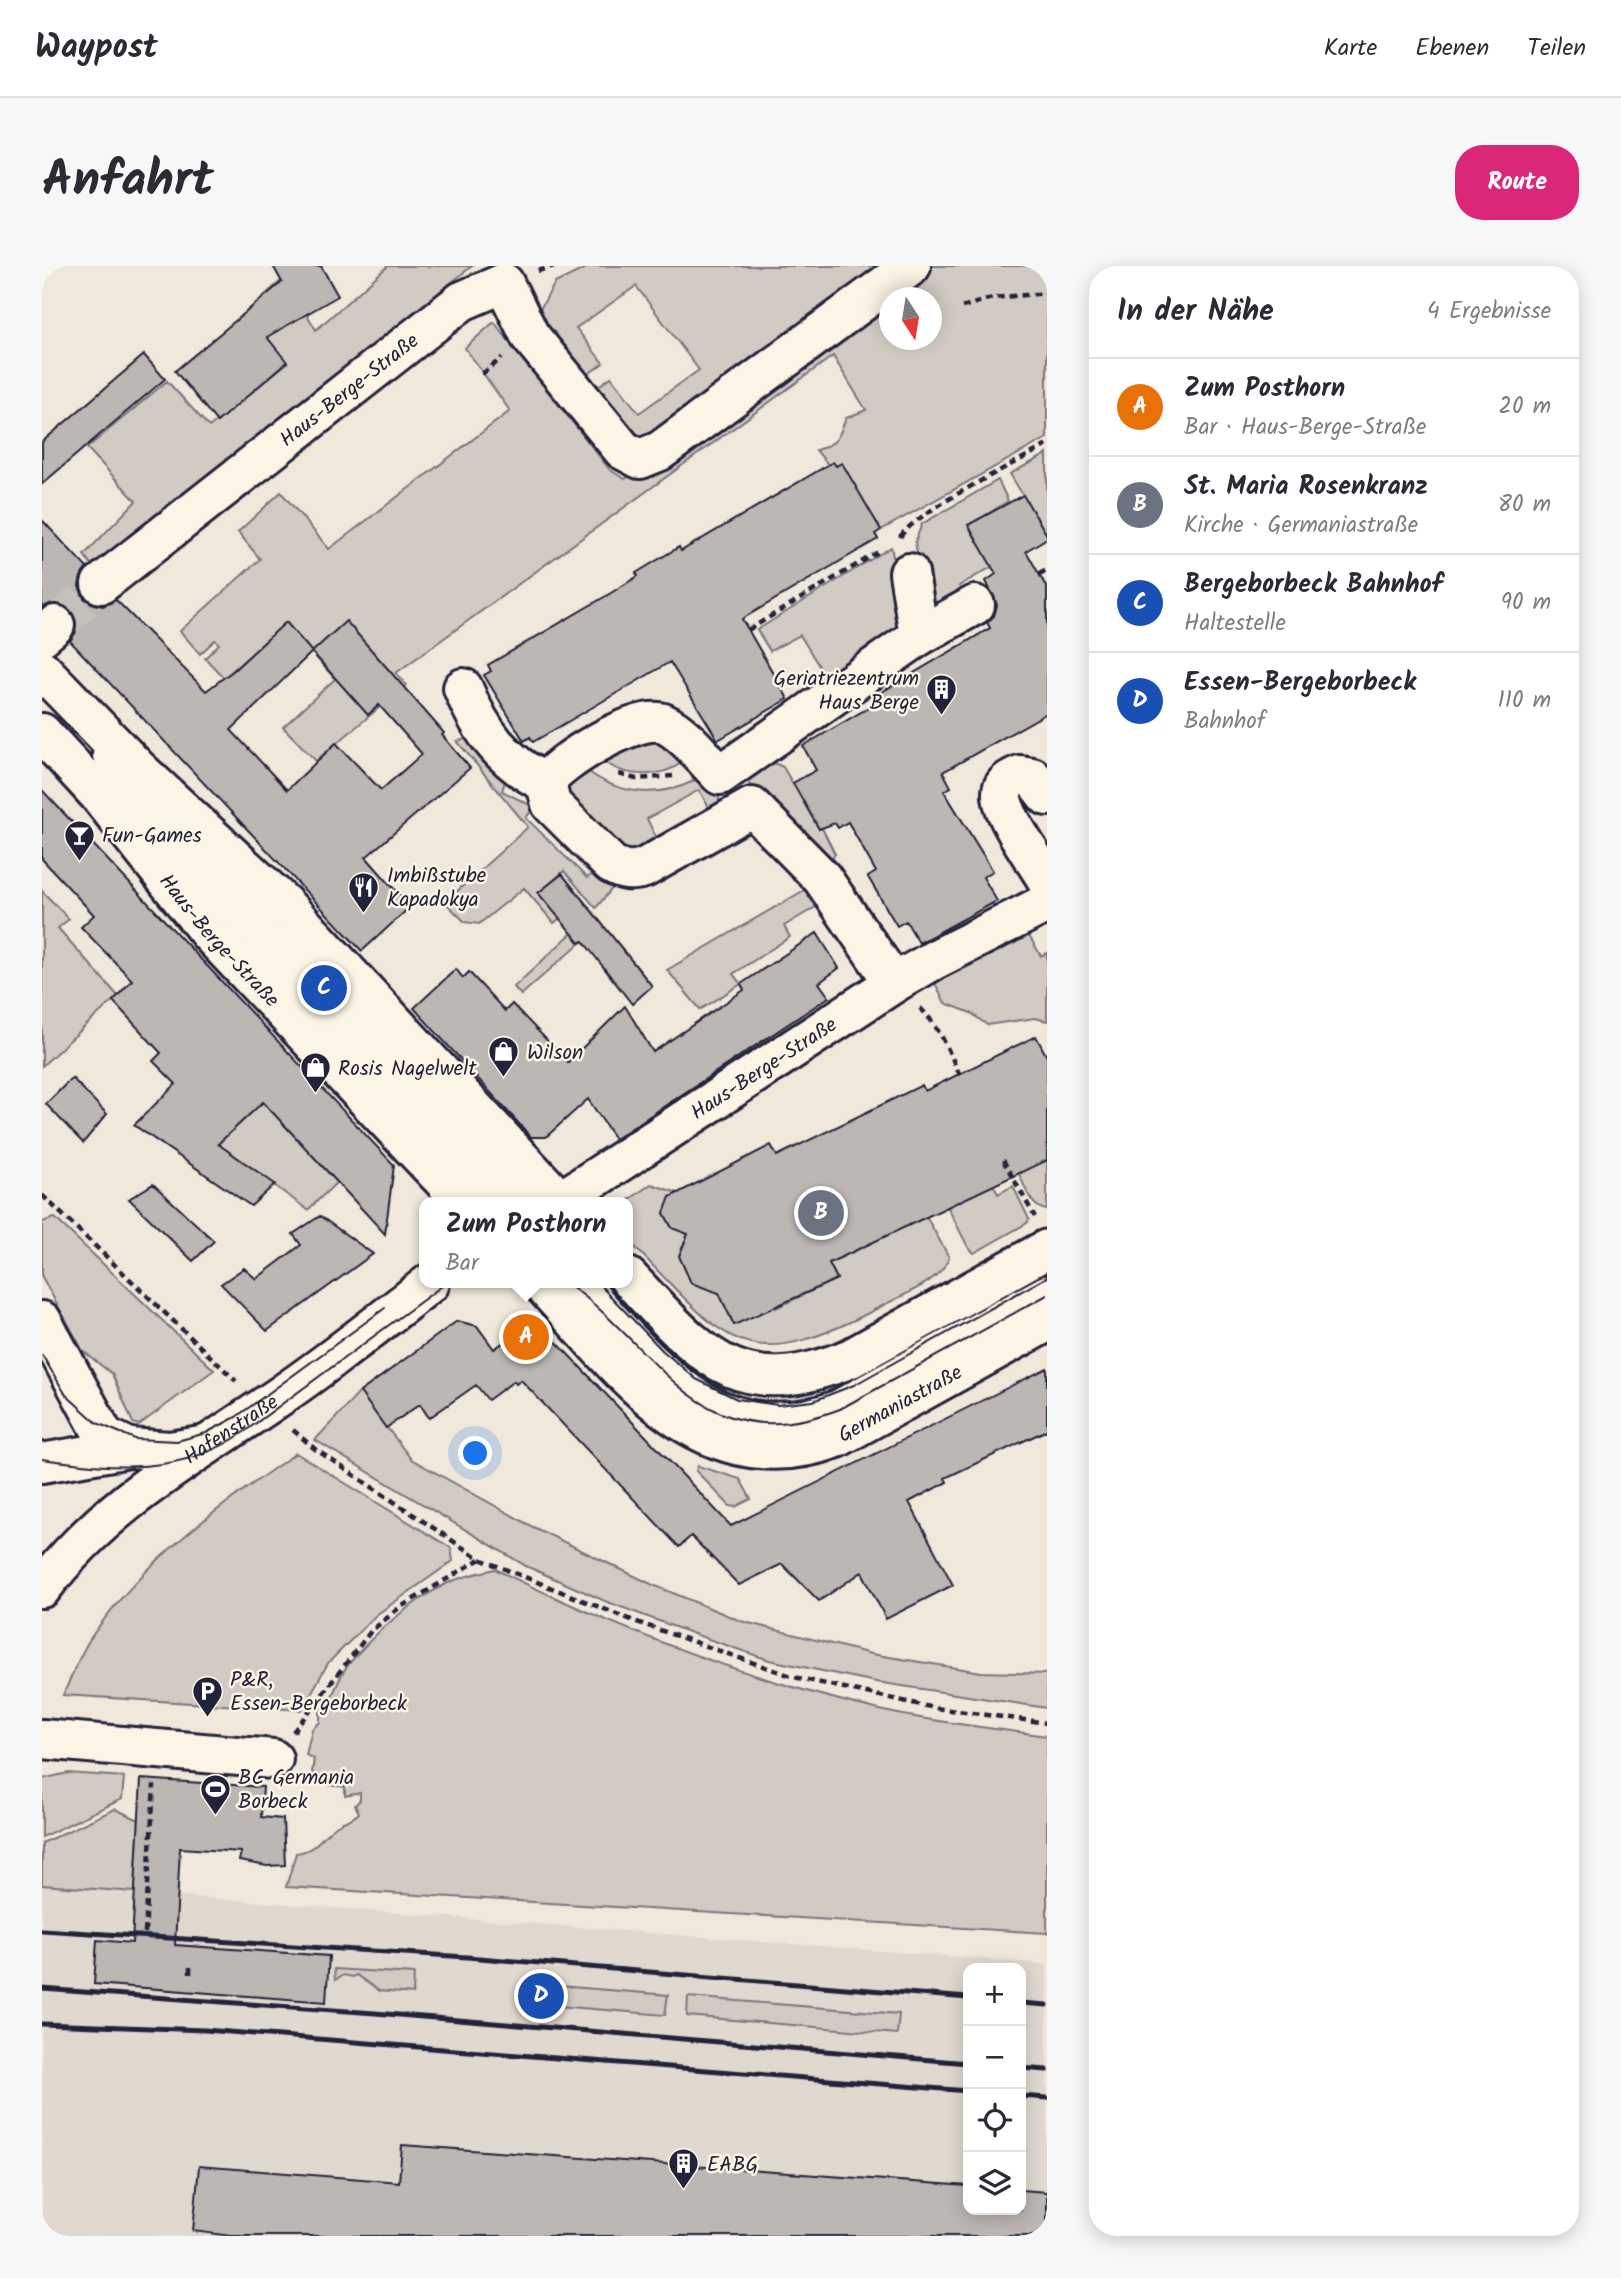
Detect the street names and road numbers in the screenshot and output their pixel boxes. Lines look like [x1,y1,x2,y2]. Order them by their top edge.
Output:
street label: Haus-Berge-Straße [273,325,427,456]
street label: Haus-Berge-Straße [150,867,287,1016]
street label: Haus-Berge-Straße [684,1009,845,1130]
street label: Germaniastraße [832,1357,969,1452]
street label: Hafenstraße [177,1386,286,1474]

